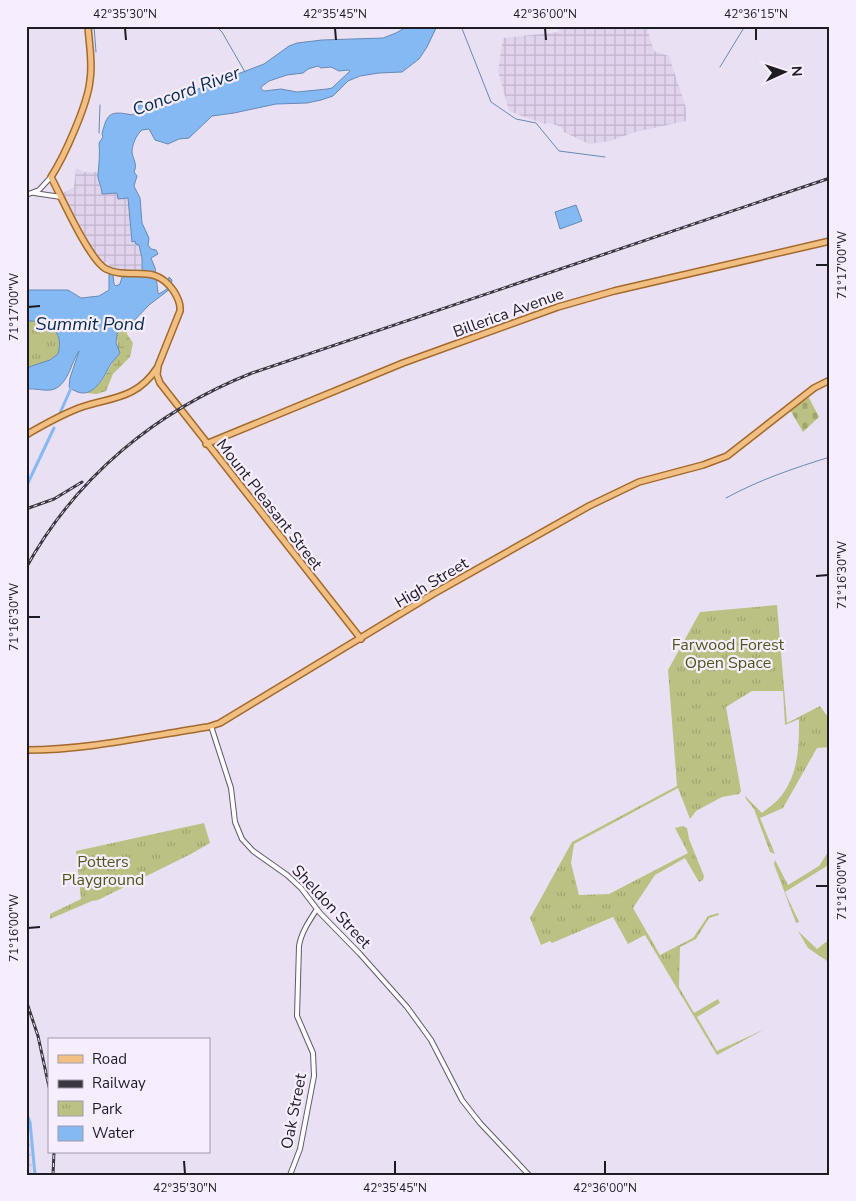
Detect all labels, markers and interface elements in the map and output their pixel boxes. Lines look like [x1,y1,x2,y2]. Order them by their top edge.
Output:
text: 42°35'30"N [93,6,157,22]
text: 42°35'45"N [303,6,367,22]
text: 42°36'00"N [513,6,577,22]
text: 42°36'15"N [724,6,788,22]
north arrow [758,48,808,98]
water label: Concord River [129,60,244,122]
text: N [787,66,806,77]
text: 71°17'00"W [834,231,850,299]
text: 71°17'00"W [6,273,22,341]
street label: Billerica Avenue [450,283,567,343]
water label: Summit Pond [36,312,145,336]
street label: Mount Pleasant Street [211,435,328,575]
text: 71°16'30"W [834,541,850,609]
street label: High Street [391,552,473,613]
text: 71°16'30"W [6,583,22,651]
park label: Farwood Forest Open Space [672,634,785,674]
park label: Potters Playground [62,851,144,891]
text: 71°16'00"W [834,852,850,920]
street label: Sheldon Street [287,860,376,954]
text: 71°16'00"W [6,894,22,962]
legend [48,1038,210,1154]
text: Road [92,1049,127,1069]
street label: Oak Street [276,1071,312,1151]
text: Railway [92,1073,146,1093]
text: Park [92,1099,122,1119]
text: Water [92,1123,135,1143]
text: 42°35'30"N [153,1180,217,1196]
text: 42°35'45"N [363,1180,427,1196]
text: 42°36'00"N [573,1180,637,1196]

